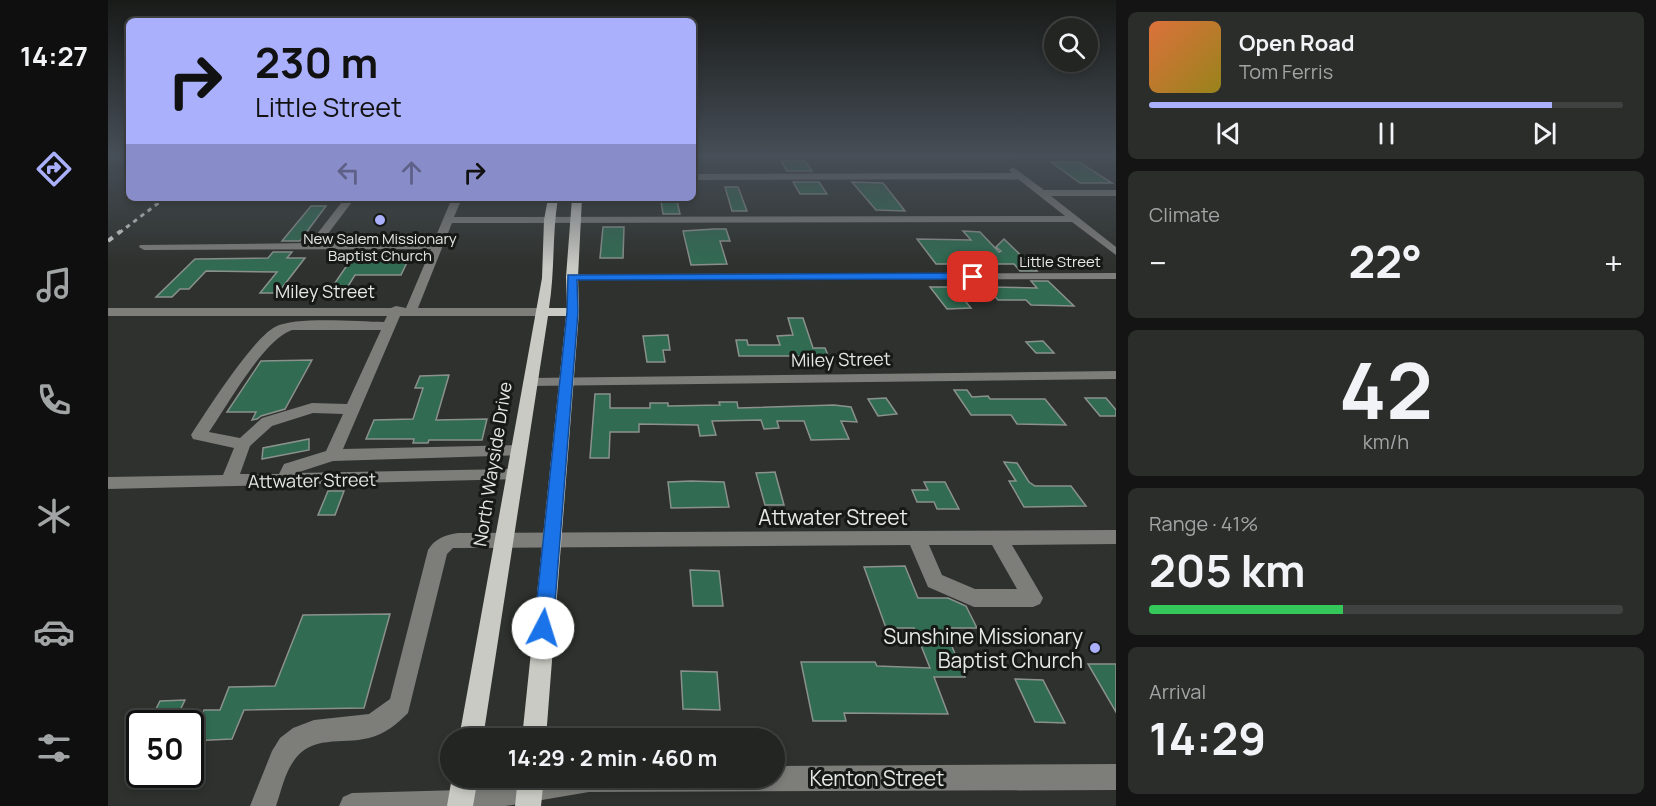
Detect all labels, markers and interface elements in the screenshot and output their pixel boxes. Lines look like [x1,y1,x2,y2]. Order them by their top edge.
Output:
map controls [1044,18,1098,72]
button: search [1044,18,1098,72]
text: Open Road [1239,28,1354,58]
text: 230 m [255,33,378,91]
text: 14:27 [20,37,88,74]
icon: right [156,42,234,120]
text: Tom Ferris [1239,58,1333,85]
text: Little Street [255,88,402,125]
icon: previous [1212,117,1245,150]
icon: pause [1370,117,1403,150]
icon: next [1528,117,1561,150]
icon: directions [33,148,75,190]
icon: left [332,156,365,189]
icon: ahead [395,156,428,189]
icon: right [458,156,491,189]
text: Climate [1149,201,1220,228]
marker: New Salem Missionary Baptist Church [373,213,387,227]
place label: New Salem Missionary Baptist Church [303,228,457,266]
text: 22° [1348,230,1422,292]
text: − [1149,240,1167,285]
text: + [1604,240,1623,285]
pin [947,251,998,302]
street label: Little Street [1019,251,1101,272]
icon: arrive [956,260,989,293]
icon: music [33,264,75,306]
street label: Miley Street [275,279,375,303]
text: 42 [1339,336,1433,442]
street label: Miley Street [791,346,891,372]
icon: phone [33,379,75,421]
street label: North Wayside Drive [467,380,517,548]
text: km/h [1363,428,1409,455]
street label: Attwater Street [248,467,376,493]
icon: climate [33,495,75,537]
street label: Attwater Street [758,503,908,531]
text: Range · 41% [1149,510,1258,537]
text: 205 km [1149,539,1305,601]
position arrow [511,596,575,660]
icon: car [33,611,75,653]
place label: Sunshine Missionary Baptist Church [883,622,1083,674]
marker: Sunshine Missionary Baptist Church [1088,641,1102,655]
text: Arrival [1149,678,1206,705]
text: 14:29 [1149,707,1266,769]
speed limit sign: 50 [126,710,204,788]
icon: filters [33,727,75,769]
text: 14:29 · 2 min · 460 m [508,743,717,773]
street label: Kenton Street [810,764,944,792]

